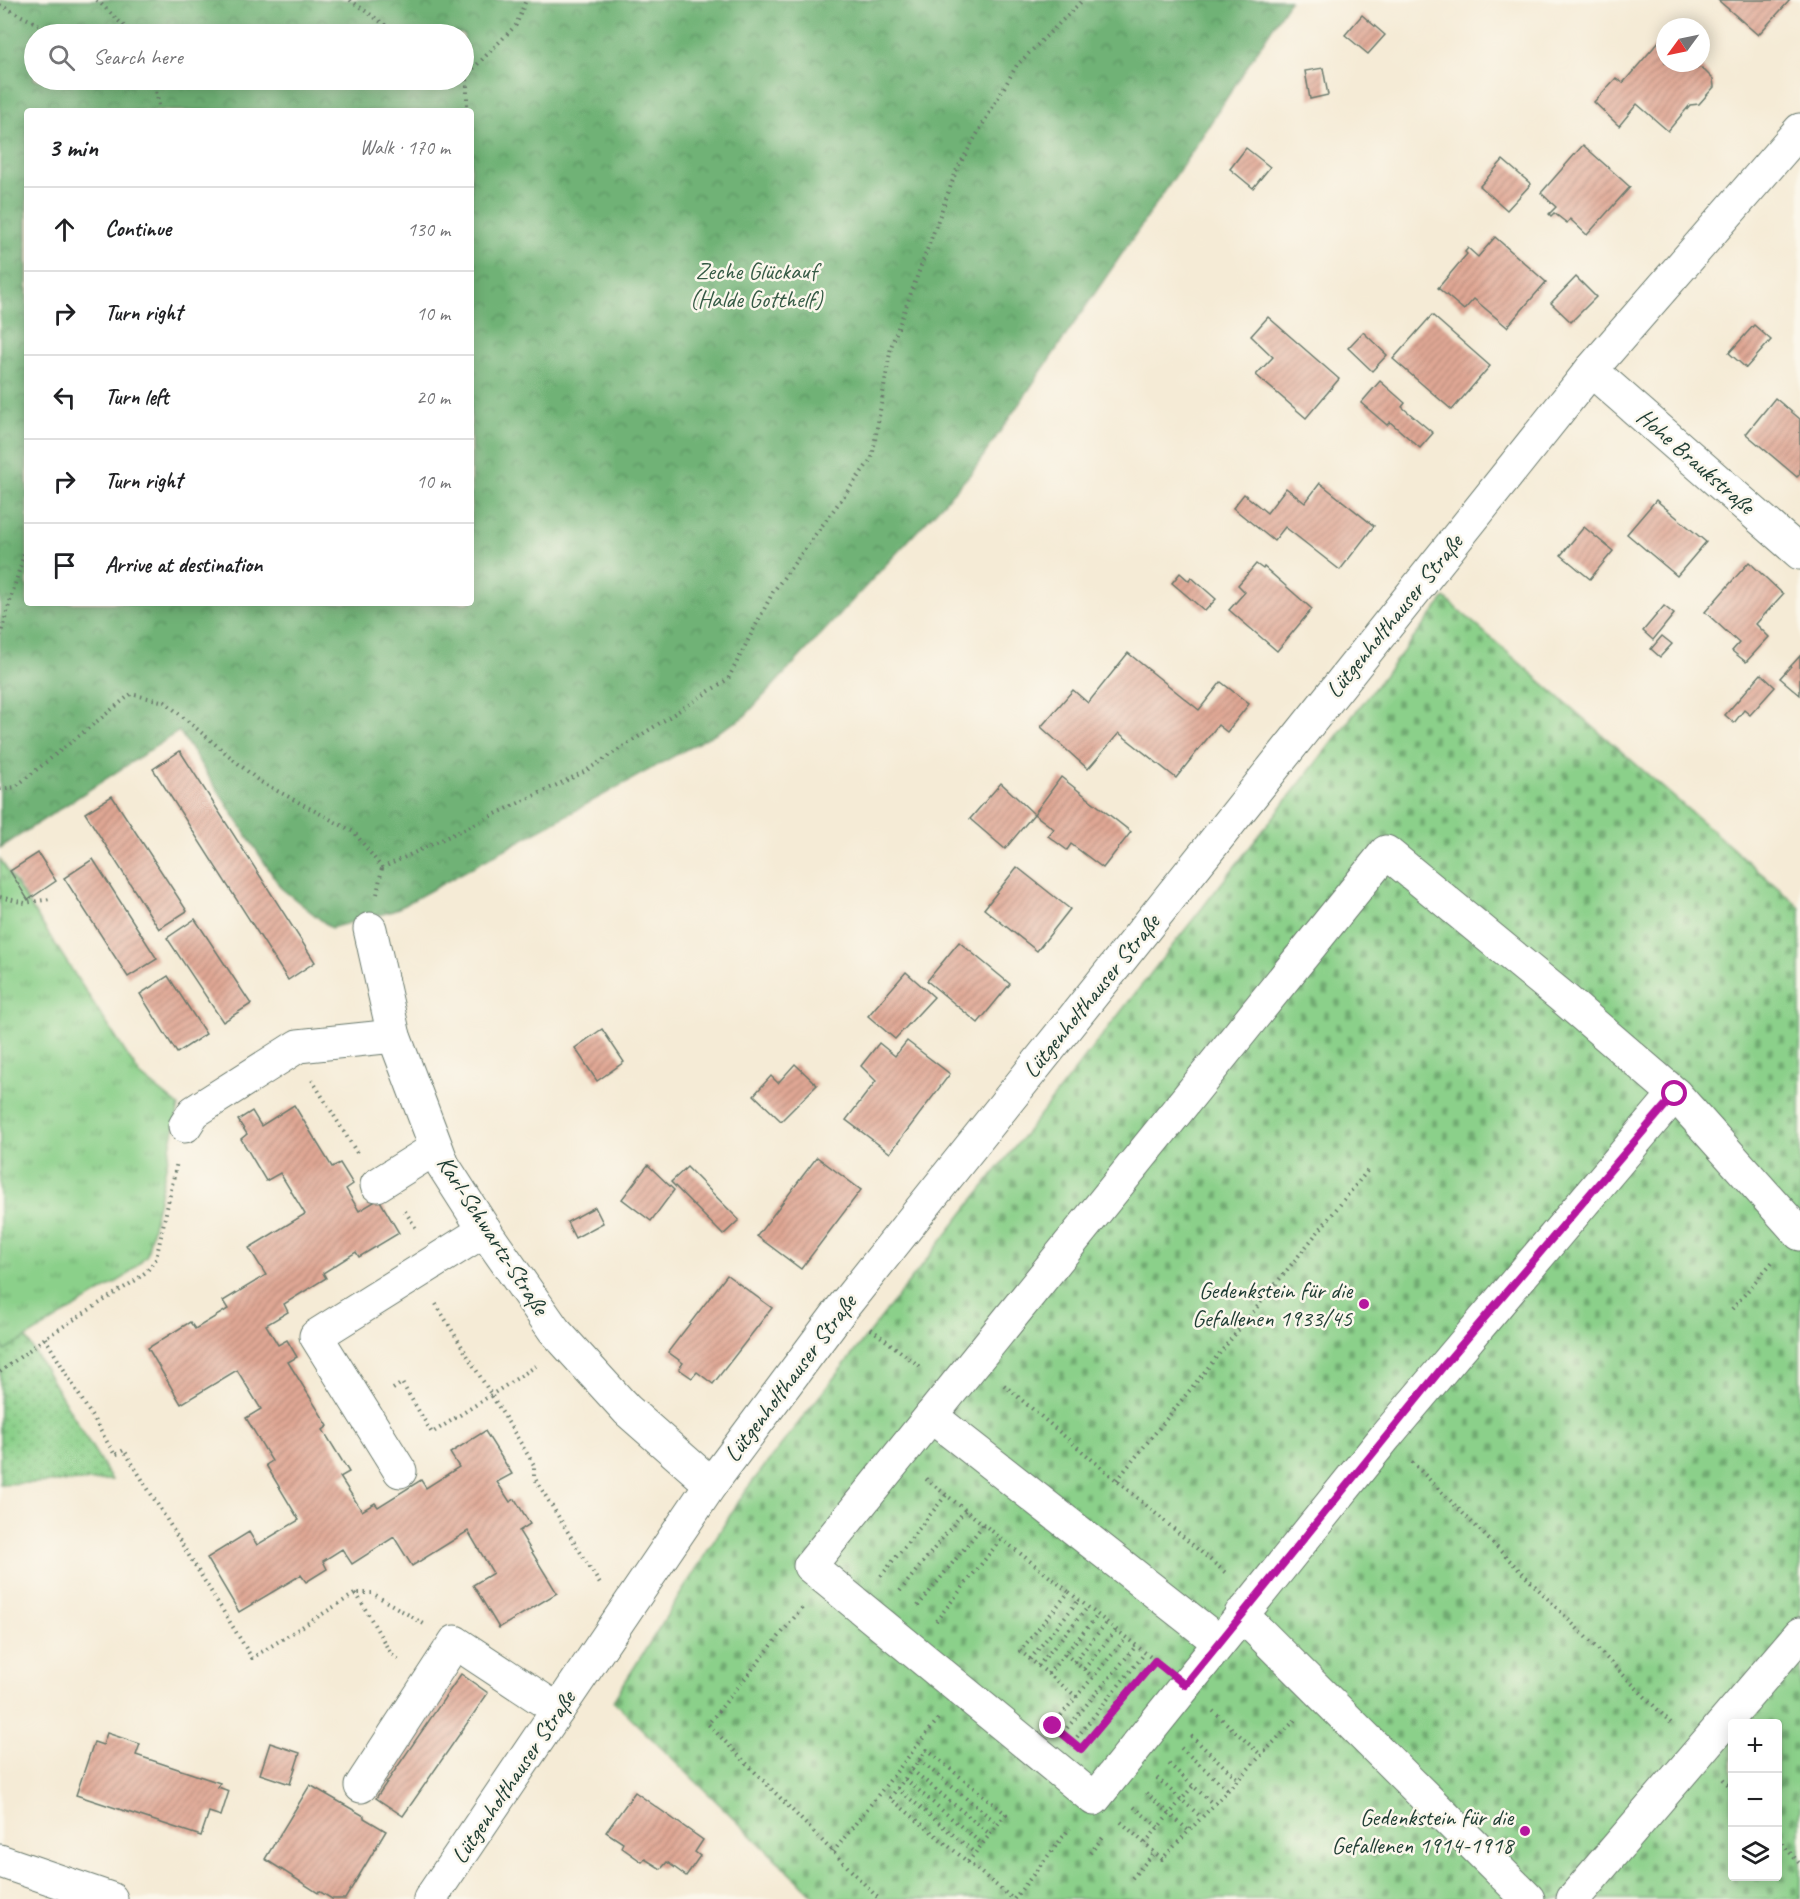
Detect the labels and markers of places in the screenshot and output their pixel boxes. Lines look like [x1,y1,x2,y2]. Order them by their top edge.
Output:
place label: Gedenkstein für die Gefallenen 1933/45 [1192,1275,1354,1333]
marker: Gedenkstein für die Gefallenen 1933/45 [1357,1297,1371,1311]
place label: Gedenkstein für die Gefallenen 1914-1918 [1332,1802,1515,1860]
marker: Gedenkstein für die Gefallenen 1914-1918 [1518,1824,1532,1838]

